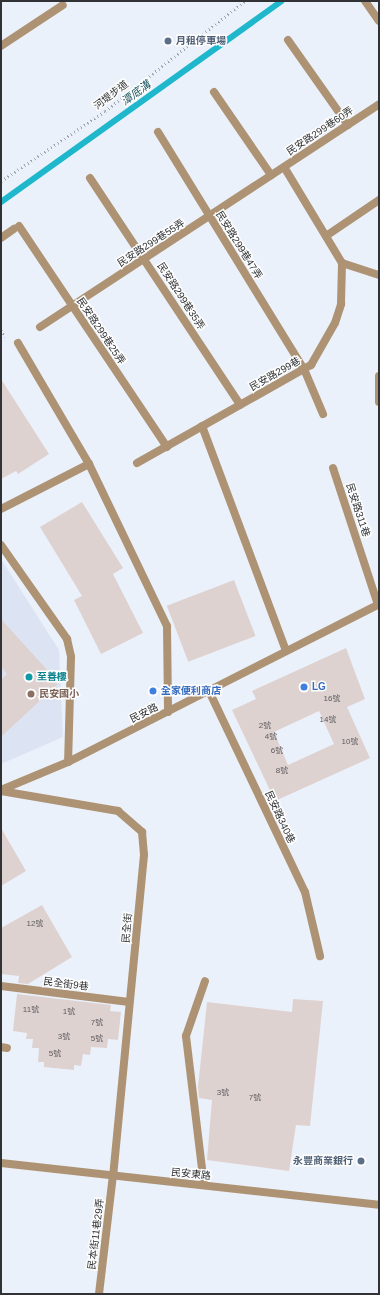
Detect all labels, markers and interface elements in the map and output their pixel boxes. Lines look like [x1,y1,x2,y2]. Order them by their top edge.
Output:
place label: 月租停車場 [176,35,226,47]
marker: 月租停車場 [163,36,173,46]
street label: 河堤步道 [92,78,130,112]
water label: 潭底溝 [119,78,153,108]
street label: 民安路299巷60弄 [284,104,356,158]
street label: 民安路299巷47弄 [213,209,265,281]
street label: 民安路299巷55弄 [115,217,187,269]
street label: 民安路299巷35弄 [155,260,207,332]
street label: 民安路299巷25弄 [74,295,128,367]
street label: 民安路299巷 [247,355,303,393]
street label: 民安路311巷 [344,482,372,538]
place label: 至善樓 [37,671,67,683]
marker: 至善樓 [24,672,34,682]
place label: LG [312,681,326,693]
marker: LG [299,682,309,692]
place label: 全家便利商店 [161,685,221,697]
marker: 全家便利商店 [148,686,158,696]
place label: 民安國小 [39,688,79,700]
marker: 民安國小 [26,689,36,699]
house number: 16號 [324,694,340,704]
street label: 民安路 [128,701,160,725]
house number: 14號 [320,715,336,725]
house number: 2號 [259,721,271,731]
house number: 4號 [265,732,277,742]
house number: 10號 [342,737,358,747]
house number: 6號 [271,746,283,756]
house number: 8號 [276,766,288,776]
street label: 民安路340巷 [263,789,297,845]
street label: 民全街 [120,913,134,943]
house number: 12號 [27,919,43,929]
street label: 民全街9巷 [43,975,89,993]
house number: 11號 [23,1005,39,1015]
house number: 1號 [63,1007,75,1017]
house number: 7號 [91,1018,103,1028]
house number: 3號 [58,1032,70,1042]
house number: 5號 [91,1034,103,1044]
house number: 5號 [49,1049,61,1059]
house number: 3號 [217,1088,229,1098]
house number: 7號 [249,1093,261,1103]
place label: 永豐商業銀行 [293,1155,353,1167]
marker: 永豐商業銀行 [356,1156,366,1166]
street label: 民安東路 [170,1166,212,1182]
street label: 民本街11巷29弄 [86,1198,106,1270]

